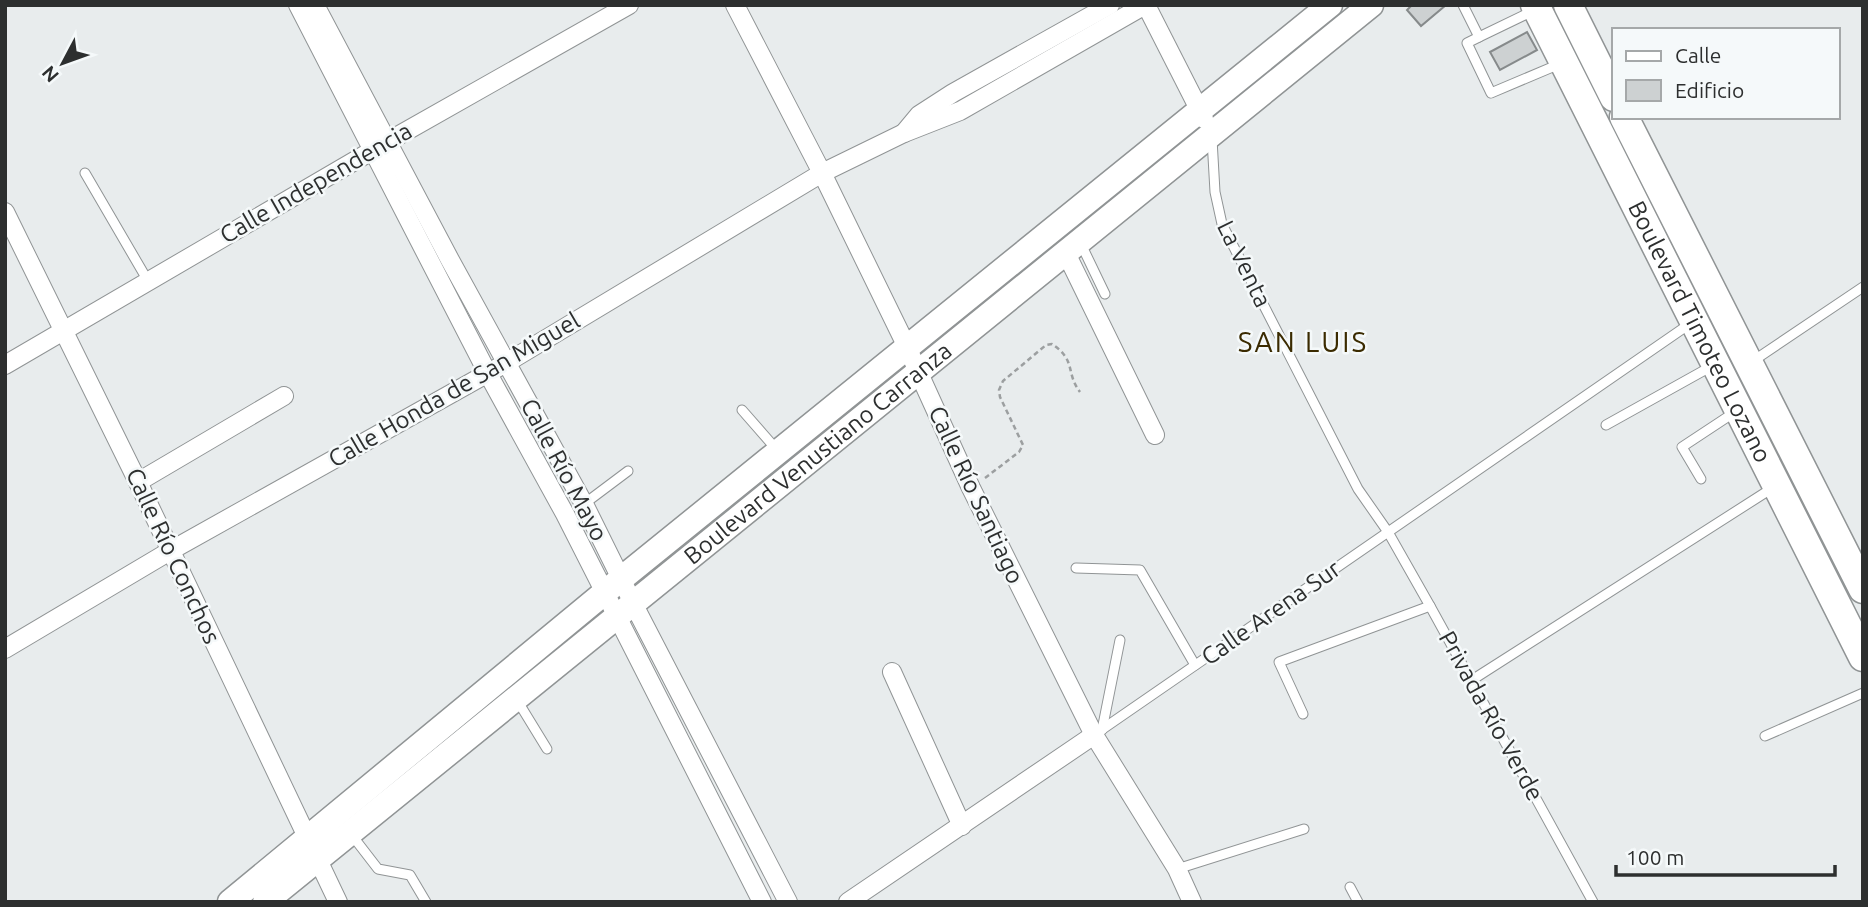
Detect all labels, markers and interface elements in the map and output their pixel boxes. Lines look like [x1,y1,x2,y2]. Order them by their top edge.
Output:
north arrow [28,28,98,98]
legend [1612,28,1840,119]
text: Calle [1675,43,1721,67]
text: N [37,62,63,87]
text: Edificio [1675,78,1744,102]
street label: Calle Independencia [215,117,416,248]
street label: Boulevard Timoteo Lozano [1623,197,1777,467]
street label: La Venta [1212,216,1277,312]
street label: Calle Honda de San Miguel [323,307,584,473]
district label: SAN LUIS [1238,326,1368,357]
street label: Boulevard Venustiano Carranza [679,337,957,570]
street label: Calle Río Mayo [516,394,613,546]
street label: Calle Río Santiago [923,402,1029,588]
street label: Calle Río Conchos [121,464,226,648]
street label: Calle Arena Sur [1196,555,1345,670]
street label: Privada Río Verde [1434,626,1549,805]
scale bar [1616,834,1835,878]
text: 100 m [1626,845,1684,869]

